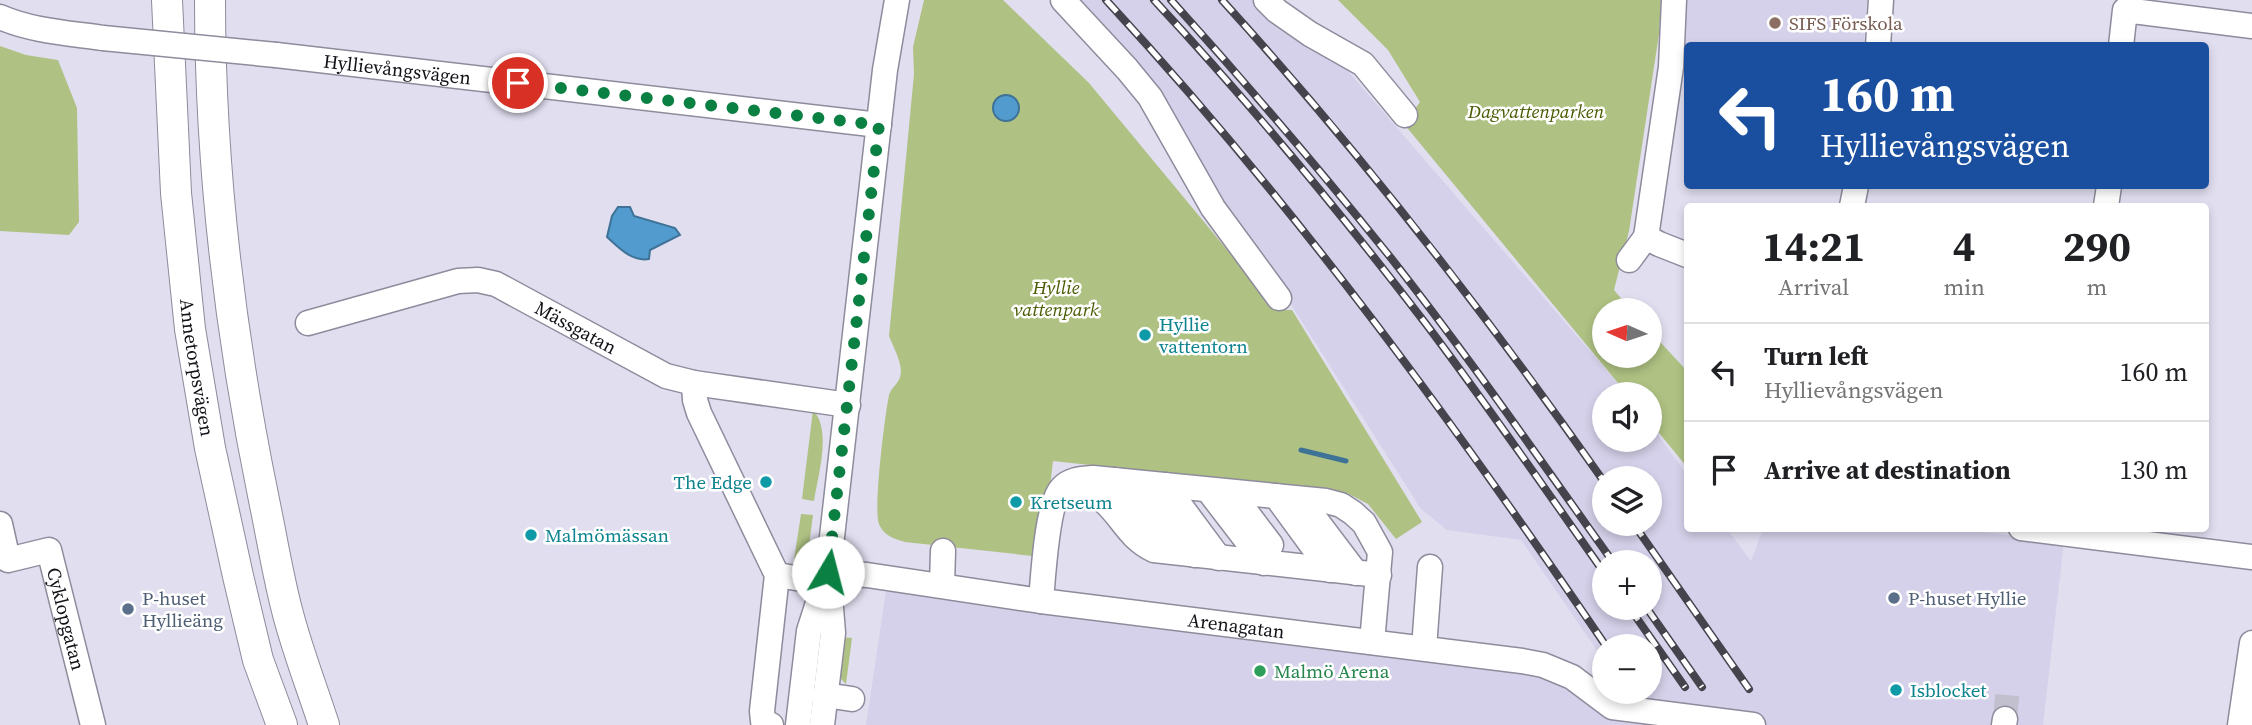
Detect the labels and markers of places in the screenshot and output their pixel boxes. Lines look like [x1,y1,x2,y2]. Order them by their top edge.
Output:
place label: SIFS Förskola [1789,10,1903,36]
marker: SIFS Förskola [1767,15,1783,31]
pin [488,53,548,113]
place label: Hyllie vattentorn [1159,311,1248,359]
marker: Hyllie vattentorn [1137,327,1153,343]
place label: The Edge [674,469,752,495]
marker: The Edge [758,474,774,490]
place label: Kretseum [1030,489,1113,515]
marker: Kretseum [1008,494,1024,510]
place label: Malmömässan [545,522,669,548]
marker: Malmömässan [523,527,539,543]
place label: P-huset Hyllieäng [142,585,223,633]
place label: P-huset Hyllie [1908,585,2026,611]
marker: P-huset Hyllie [1886,590,1902,606]
marker: P-huset Hyllieäng [120,601,136,617]
place label: Malmö Arena [1274,658,1390,684]
marker: Malmö Arena [1252,663,1268,679]
place label: Isblocket [1910,677,1987,703]
marker: Isblocket [1888,682,1904,698]

